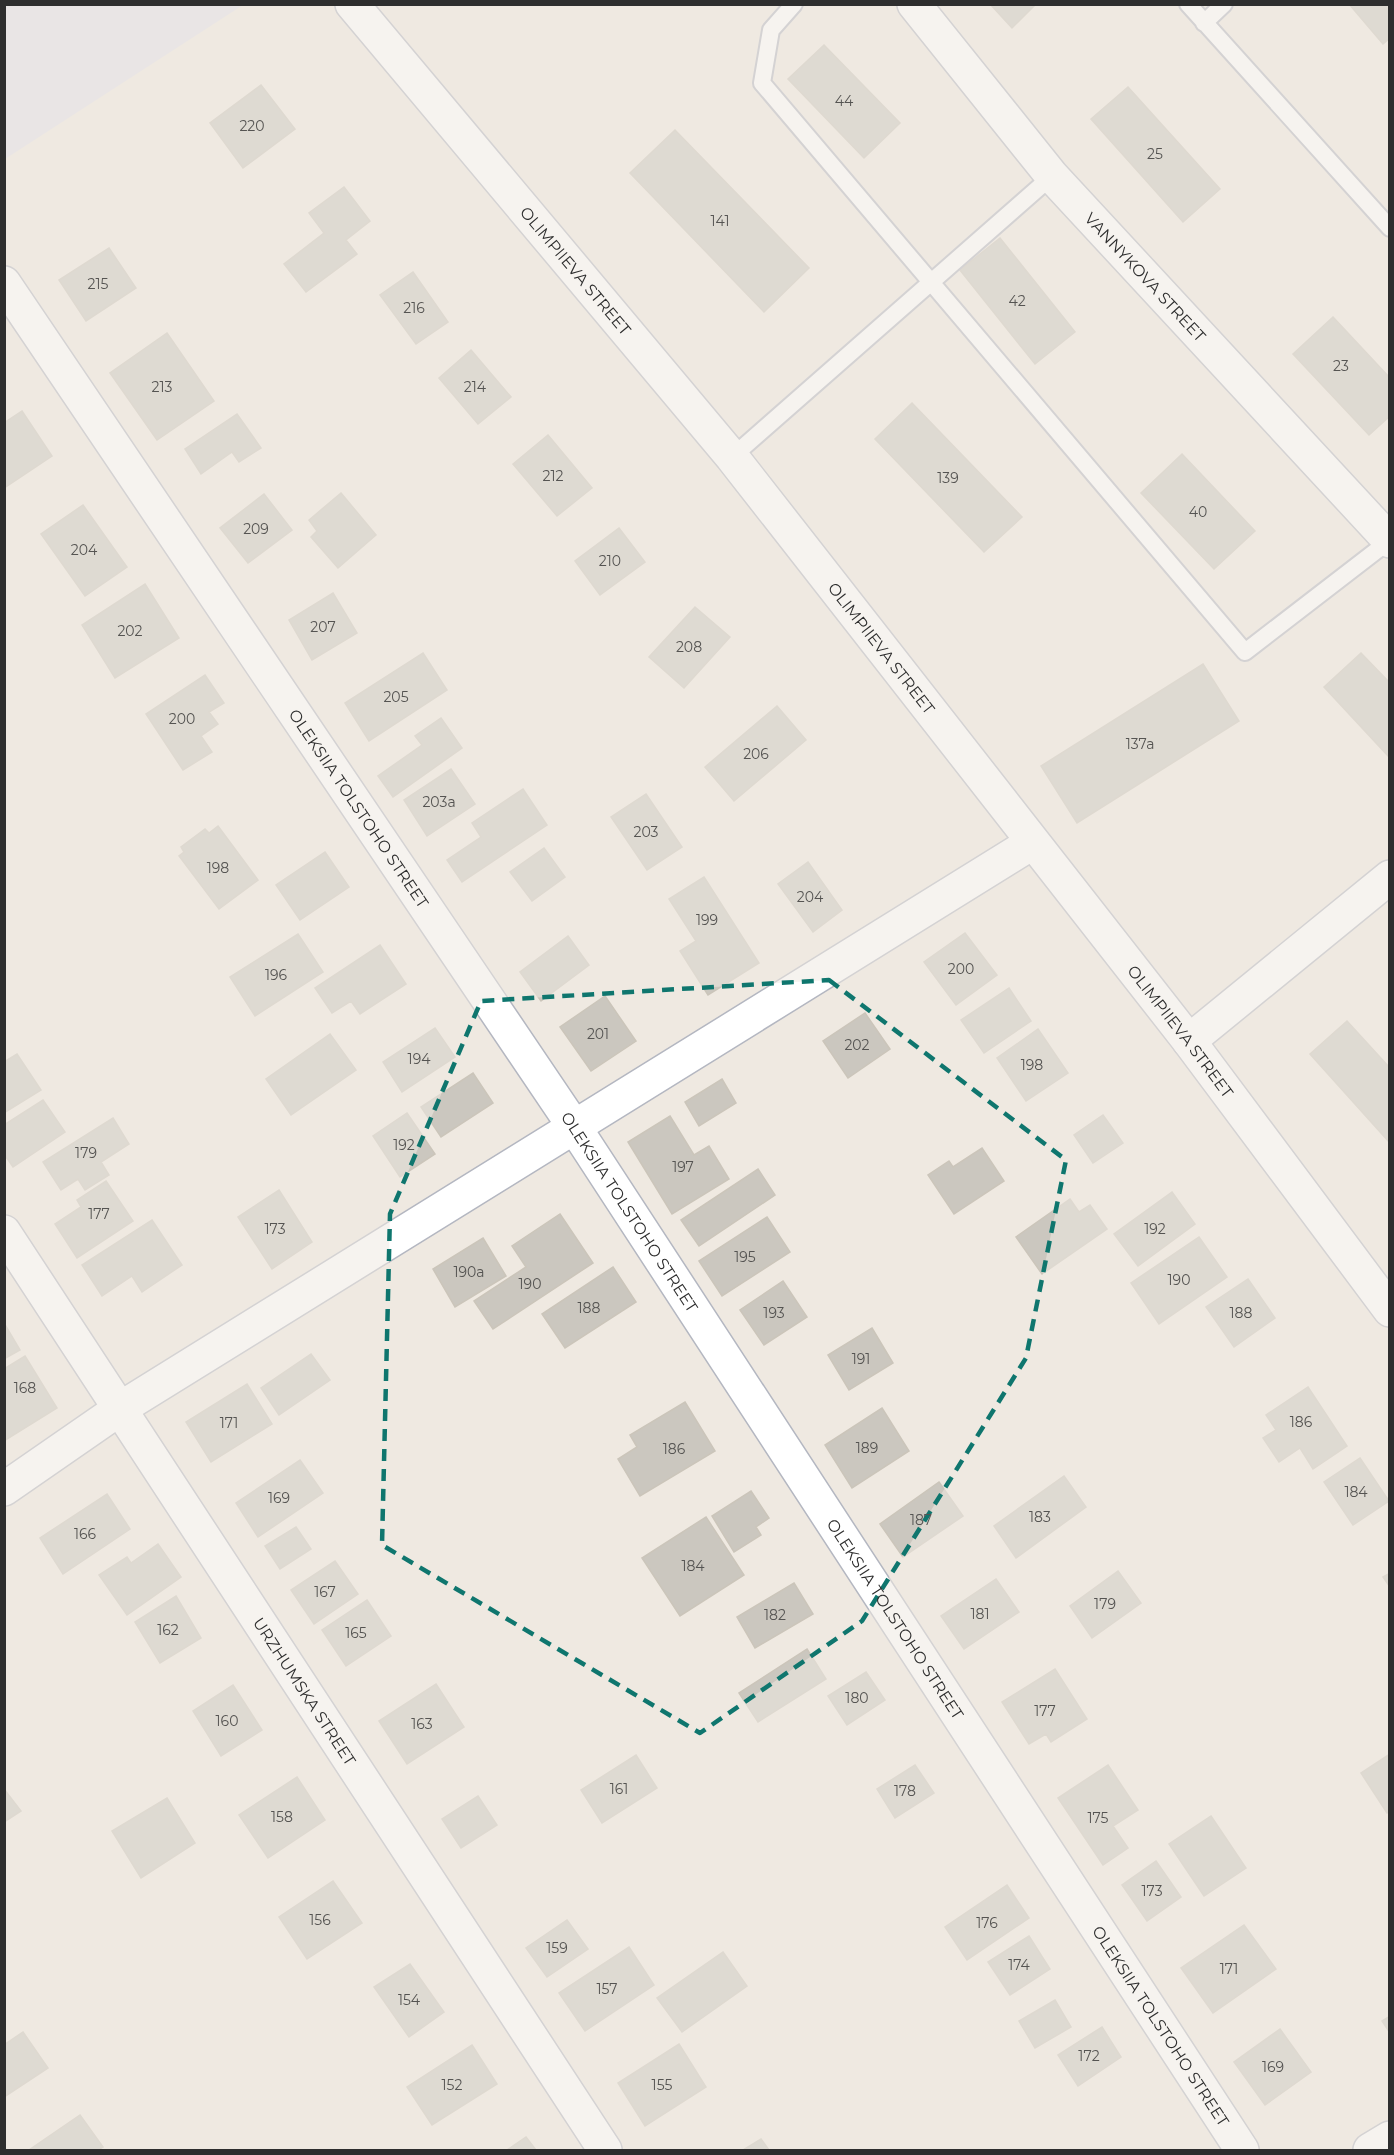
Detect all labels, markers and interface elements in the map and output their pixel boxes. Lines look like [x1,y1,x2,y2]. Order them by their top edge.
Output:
house number: 44 [835,92,854,110]
house number: 220 [239,117,265,135]
house number: 25 [1147,145,1163,163]
street label: OLIMPIIEVA STREET [516,202,635,339]
street label: VANNYKOVA STREET [1081,208,1210,346]
house number: 141 [710,212,730,230]
house number: 215 [88,275,109,293]
house number: 42 [1008,292,1026,310]
house number: 216 [403,299,425,317]
house number: 23 [1333,357,1349,375]
house number: 213 [152,378,173,396]
house number: 214 [464,378,487,396]
house number: 212 [543,467,564,485]
house number: 139 [937,469,959,487]
house number: 40 [1189,503,1207,521]
house number: 209 [243,520,269,538]
house number: 204 [71,541,98,559]
house number: 210 [599,552,621,570]
street label: OLIMPIIEVA STREET [824,579,939,718]
house number: 207 [310,618,336,636]
house number: 202 [117,622,143,640]
house number: 208 [676,638,702,656]
house number: 205 [383,688,409,706]
street label: OLEKSIIA TOLSTOHO STREET [285,705,433,912]
house number: 200 [169,710,195,728]
house number: 137а [1126,735,1154,753]
house number: 206 [743,745,769,763]
house number: 203а [422,793,456,811]
house number: 203 [634,823,659,841]
house number: 198 [207,859,229,877]
house number: 204 [797,888,824,906]
house number: 199 [696,911,718,929]
house number: 200 [948,960,974,978]
street label: OLIMPIIEVA STREET [1124,961,1238,1102]
house number: 196 [265,966,288,984]
house number: 201 [587,1025,609,1043]
house number: 202 [844,1036,870,1054]
house number: 194 [408,1050,431,1068]
house number: 198 [1021,1056,1043,1074]
street label: OLEKSIIA TOLSTOHO STREET [557,1108,703,1316]
house number: 192 [393,1136,415,1154]
house number: 179 [75,1144,97,1162]
house number: 197 [672,1158,694,1176]
house number: 177 [88,1205,110,1223]
house number: 173 [264,1220,286,1238]
house number: 192 [1144,1220,1166,1238]
house number: 195 [734,1248,756,1266]
house number: 190а [453,1263,485,1281]
house number: 190 [1168,1271,1190,1289]
house number: 190 [519,1275,541,1293]
house number: 188 [578,1299,601,1317]
house number: 193 [763,1304,785,1322]
house number: 188 [1230,1304,1253,1322]
house number: 191 [852,1350,870,1368]
house number: 168 [14,1379,36,1397]
house number: 186 [1290,1413,1313,1431]
house number: 171 [220,1414,238,1432]
house number: 189 [856,1439,878,1457]
house number: 186 [663,1440,686,1458]
house number: 184 [1344,1483,1368,1501]
house number: 169 [268,1489,290,1507]
house number: 183 [1029,1508,1051,1526]
house number: 187 [910,1511,932,1529]
street label: OLEKSIIA TOLSTOHO STREET [823,1515,968,1723]
house number: 166 [74,1525,97,1543]
house number: 184 [681,1557,705,1575]
house number: 167 [314,1583,336,1601]
house number: 179 [1094,1595,1116,1613]
house number: 181 [970,1605,990,1623]
house number: 182 [764,1606,786,1624]
street label: URZHUMSKA STREET [249,1614,361,1770]
house number: 162 [157,1621,179,1639]
house number: 165 [345,1624,367,1642]
house number: 180 [845,1689,869,1707]
house number: 177 [1034,1702,1056,1720]
house number: 160 [216,1712,238,1730]
house number: 163 [411,1715,433,1733]
house number: 161 [610,1780,628,1798]
house number: 178 [894,1782,916,1800]
house number: 158 [271,1808,293,1826]
house number: 175 [1088,1809,1109,1827]
house number: 173 [1141,1882,1163,1900]
house number: 156 [309,1911,331,1929]
house number: 176 [976,1914,998,1932]
street label: OLEKSIIA TOLSTOHO STREET [1089,1922,1234,2130]
house number: 159 [546,1939,568,1957]
house number: 174 [1008,1956,1031,1974]
house number: 171 [1220,1960,1238,1978]
house number: 157 [596,1980,618,1998]
house number: 154 [398,1991,421,2009]
house number: 172 [1078,2047,1100,2065]
house number: 169 [1262,2058,1284,2076]
house number: 152 [442,2076,462,2094]
house number: 155 [652,2076,672,2094]

